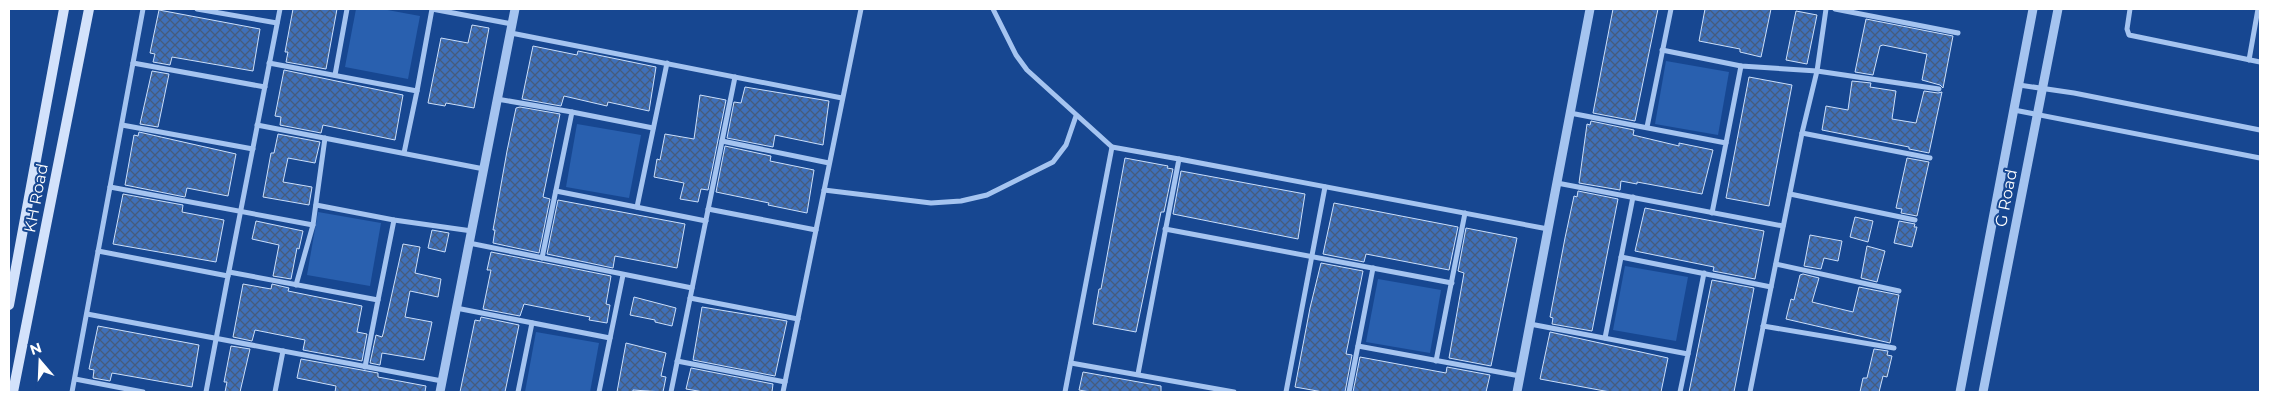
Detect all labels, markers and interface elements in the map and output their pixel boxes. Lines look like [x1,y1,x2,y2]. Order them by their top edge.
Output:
street label: KH Road [20,162,52,234]
street label: G Road [1991,168,2021,228]
north arrow [15,336,65,386]
text: N [27,338,44,359]

